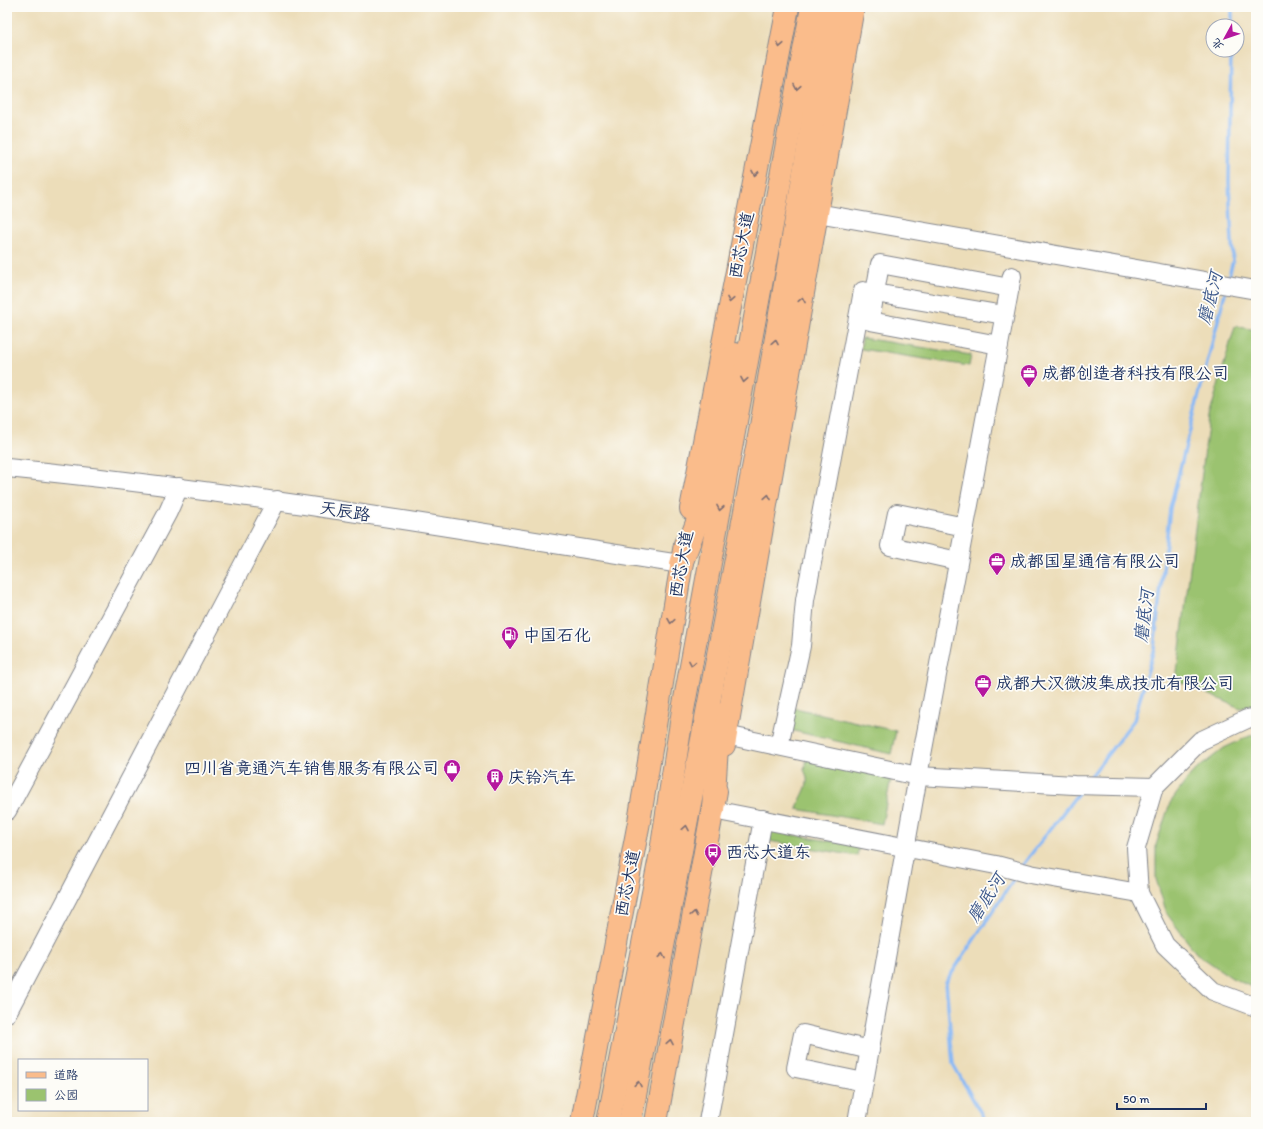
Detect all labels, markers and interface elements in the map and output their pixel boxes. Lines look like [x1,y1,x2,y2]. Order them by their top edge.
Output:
north arrow [1205,18,1245,58]
text: 北 [1209,36,1226,52]
one-way arrow [777,42,785,48]
one-way arrow [794,84,802,90]
one-way arrow [751,170,759,176]
street label: 西芯大道 [725,210,757,280]
water label: 磨底河 [1193,266,1228,327]
one-way arrow [727,297,735,304]
one-way arrow [797,297,806,303]
one-way arrow [770,339,779,345]
office icon: 成都创造者科技有限公司 [1019,363,1039,388]
place label: 成都创造者科技有限公司 [1042,363,1229,383]
one-way arrow [740,377,748,383]
one-way arrow [763,494,772,500]
street label: 天辰路 [318,497,372,525]
one-way arrow [717,505,725,511]
street label: 西芯大道 [665,529,697,599]
office icon: 成都国星通信有限公司 [987,551,1007,576]
place label: 成都国星通信有限公司 [1010,551,1180,571]
water label: 磨底河 [1130,585,1159,644]
one-way arrow [668,618,676,624]
fuel station icon: 中国石化 [500,625,520,650]
place label: 中国石化 [523,625,591,645]
one-way arrow [688,660,697,666]
office icon: 成都大汉微波集成技术有限公司 [973,673,993,698]
place label: 成都大汉微波集成技术有限公司 [996,673,1234,693]
place label: 四川省竟通汽车销售服务有限公司 [184,758,439,778]
shop icon: 四川省竟通汽车销售服务有限公司 [442,758,462,783]
building icon: 庆铃汽车 [485,767,505,792]
place label: 庆铃汽车 [508,767,576,787]
one-way arrow [681,825,690,831]
bus stop icon: 西芯大道东 [703,842,723,867]
place label: 西芯大道东 [726,842,811,862]
street label: 西芯大道 [611,848,643,918]
water label: 磨底河 [962,867,1012,927]
one-way arrow [689,911,698,918]
one-way arrow [657,953,666,959]
one-way arrow [666,1039,674,1045]
legend [18,1059,148,1111]
text: 道路 [54,1068,78,1082]
one-way arrow [633,1081,641,1087]
scale bar [1117,1085,1206,1111]
text: 公园 [54,1088,78,1102]
text: 50 m [1123,1092,1149,1106]

